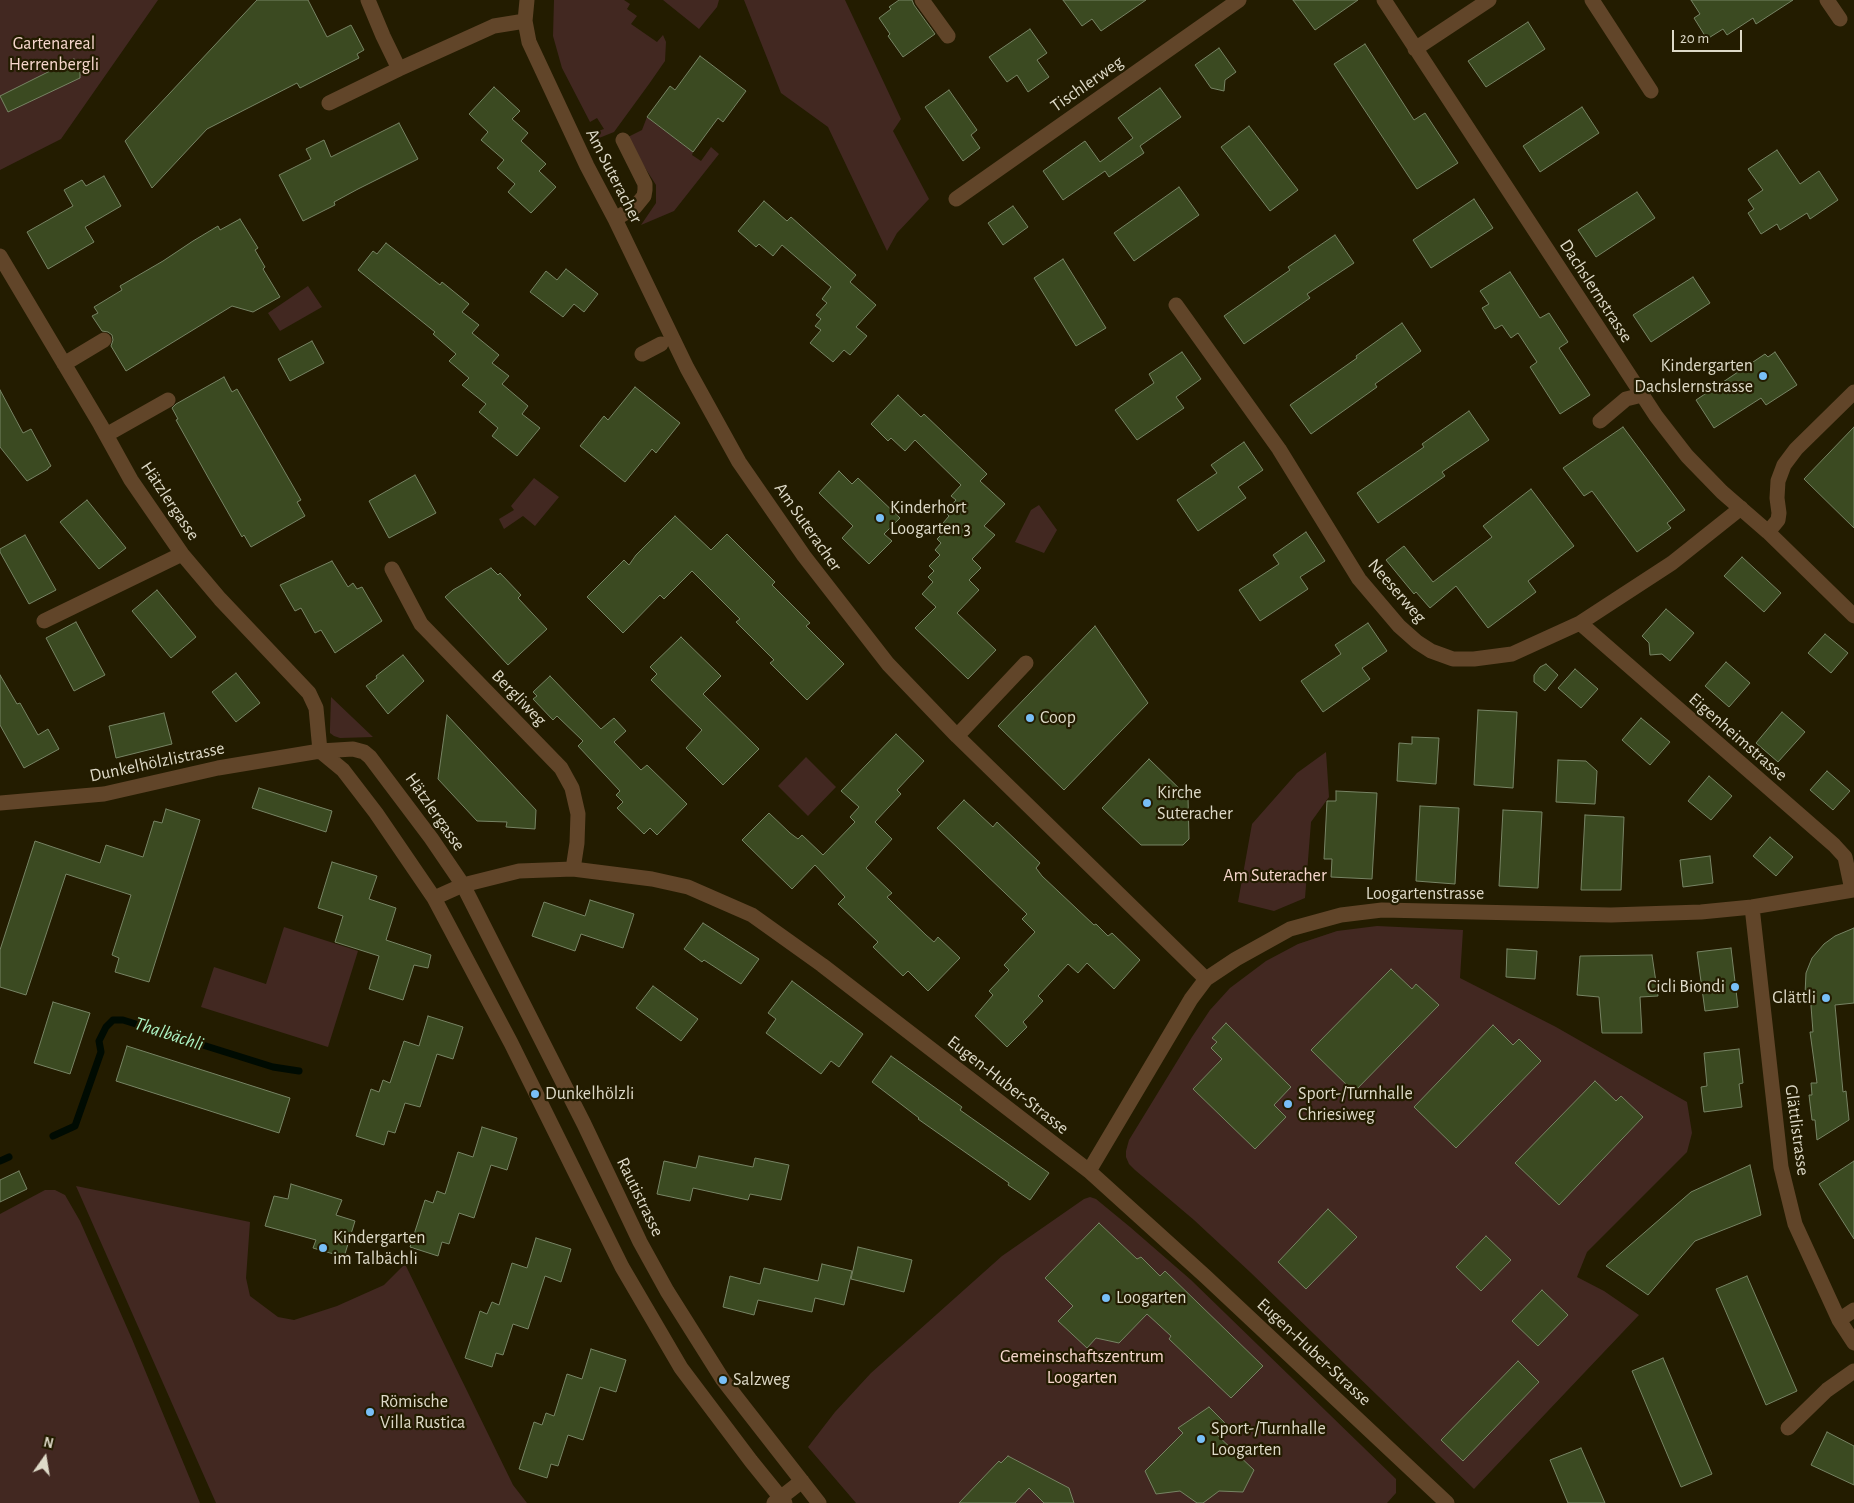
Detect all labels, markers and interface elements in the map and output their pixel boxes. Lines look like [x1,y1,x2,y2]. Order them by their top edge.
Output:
scale bar [1674,20,1744,52]
text: 20 m [1680,31,1709,46]
park label: Gartenareal Herrenbergli [9,33,99,76]
street label: Tischlerweg [1047,51,1127,117]
street label: Am Suteracher [581,125,647,227]
street label: Dachslernstrasse [1555,235,1637,347]
place label: Kindergarten Dachslernstrasse [1634,355,1753,398]
marker: Kindergarten Dachslernstrasse [1757,370,1769,382]
street label: Hätzlergasse [136,457,204,545]
street label: Am Suteracher [770,478,846,576]
place label: Kinderhort Loogarten 3 [890,497,971,540]
marker: Kinderhort Loogarten 3 [874,512,886,524]
street label: Neeserweg [1363,554,1431,628]
street label: Bergliweg [487,665,551,731]
street label: Eigenheimstrasse [1684,688,1792,786]
place label: Coop [1040,707,1076,729]
marker: Coop [1024,712,1036,724]
street label: Dunkelhölzlistrasse [88,737,226,787]
street label: Hätzlergasse [400,769,470,855]
place label: Kirche Suteracher [1157,782,1233,824]
marker: Kirche Suteracher [1141,797,1153,809]
park label: Am Suteracher [1223,865,1327,887]
street label: Loogartenstrasse [1366,883,1484,905]
place label: Cicli Biondi [1647,976,1725,998]
marker: Cicli Biondi [1729,981,1741,993]
place label: Glättli [1772,987,1816,1009]
marker: Glättli [1820,992,1832,1004]
water label: Thalbächli [131,1012,207,1056]
street label: Eugen-Huber-Strasse [943,1031,1073,1139]
place label: Dunkelhölzli [545,1083,634,1105]
place label: Sport-/Turnhalle Chriesiweg [1298,1083,1413,1126]
street label: Glättlistrasse [1780,1083,1814,1177]
marker: Dunkelhölzli [529,1088,541,1100]
marker: Sport-/Turnhalle Chriesiweg [1282,1098,1294,1110]
street label: Rautistrasse [612,1154,668,1240]
place label: Kindergarten im Talbächli [333,1227,425,1270]
marker: Kindergarten im Talbächli [317,1242,329,1254]
place label: Loogarten [1116,1287,1186,1309]
marker: Loogarten [1100,1292,1112,1304]
street label: Eugen-Huber-Strasse [1252,1294,1376,1410]
park label: Gemeinschaftszentrum Loogarten [1000,1346,1164,1388]
place label: Salzweg [733,1369,790,1391]
marker: Salzweg [717,1374,729,1386]
place label: Römische Villa Rustica [380,1391,465,1434]
marker: Römische Villa Rustica [364,1406,376,1418]
place label: Sport-/Turnhalle Loogarten [1211,1418,1326,1460]
north arrow [20,1433,70,1483]
marker: Sport-/Turnhalle Loogarten [1195,1433,1207,1445]
text: N [42,1435,55,1451]

